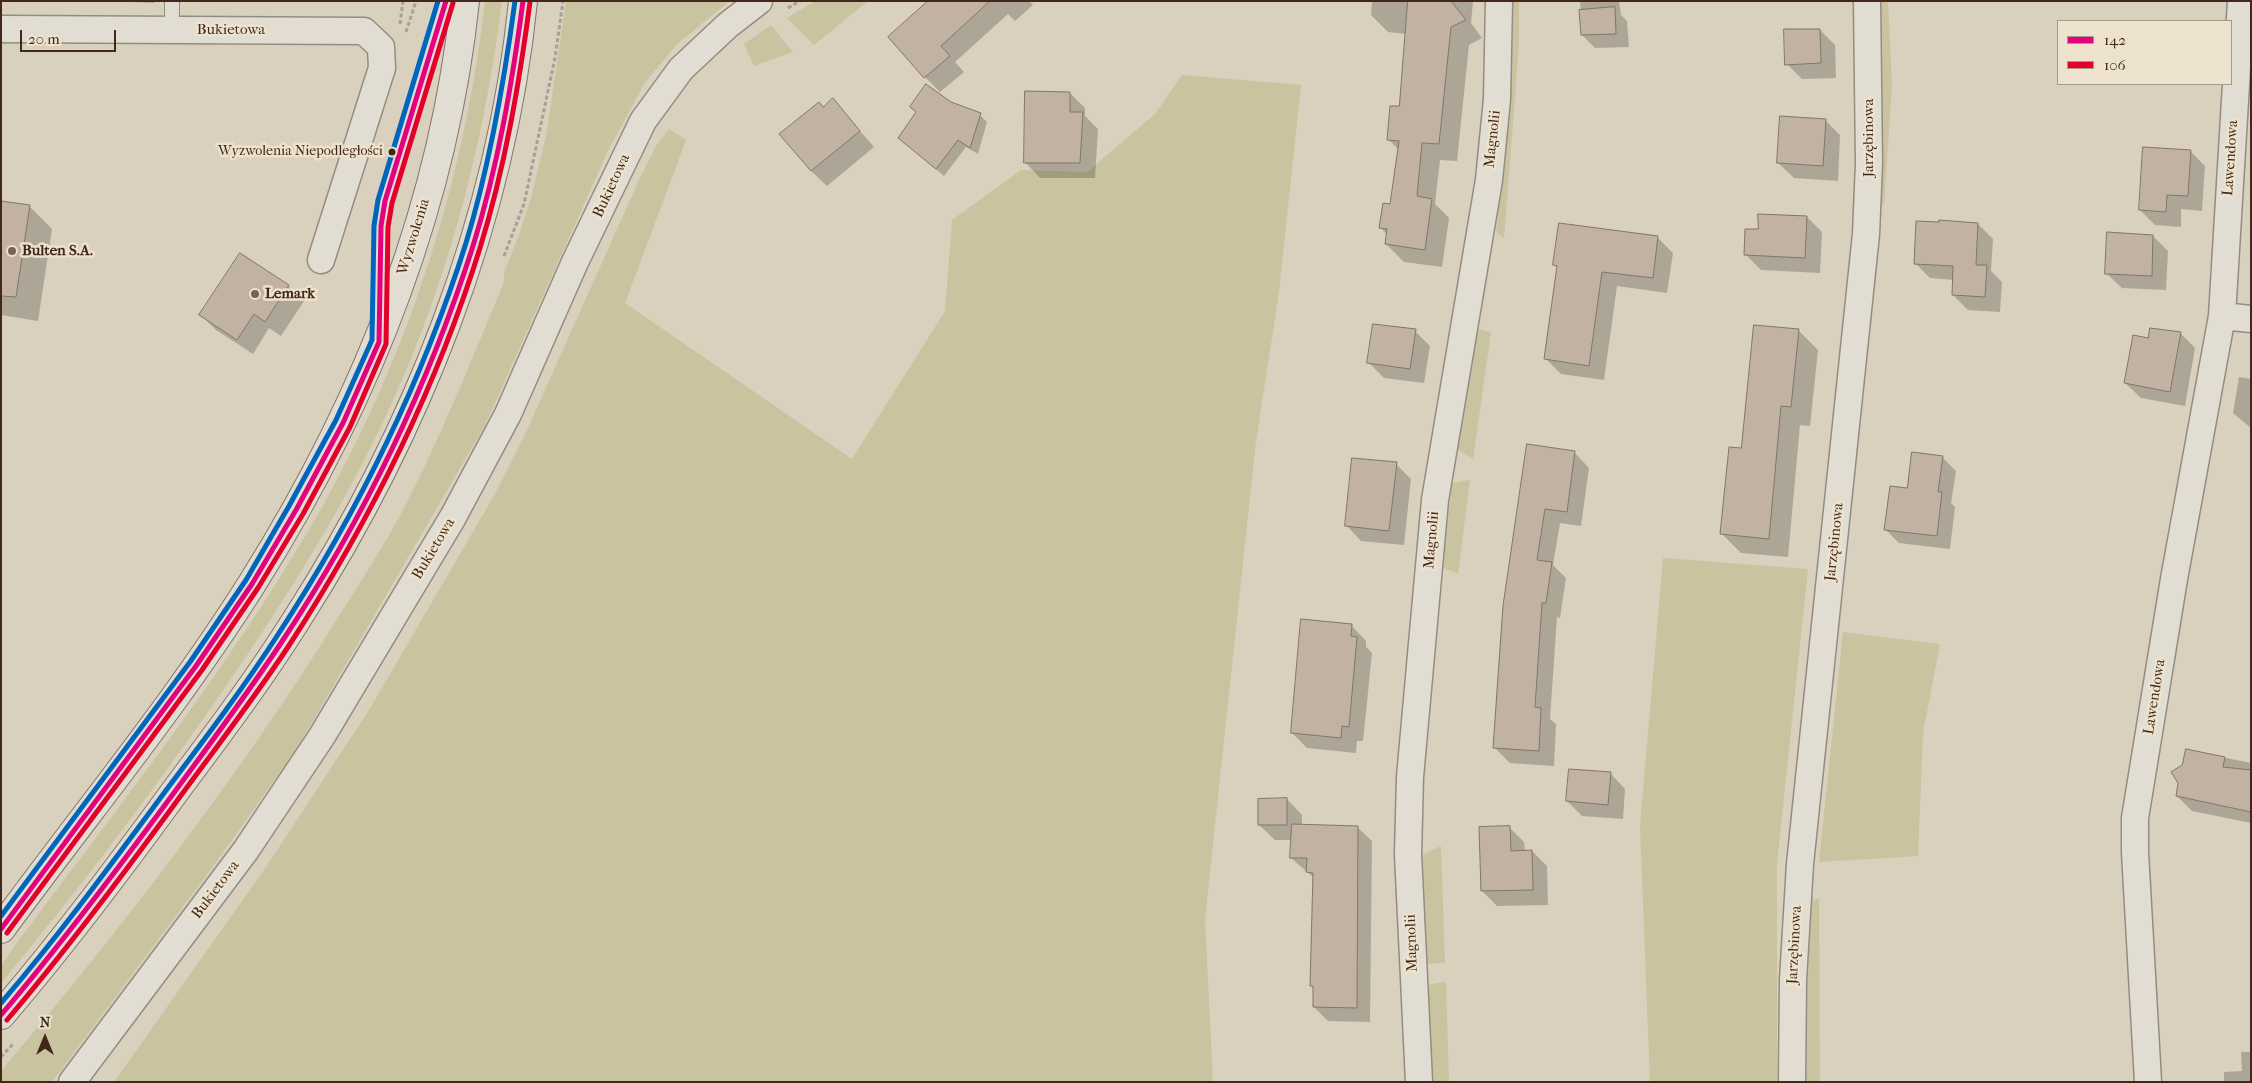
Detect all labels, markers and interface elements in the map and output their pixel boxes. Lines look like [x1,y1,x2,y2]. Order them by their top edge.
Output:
scale bar [22,20,119,52]
legend [2057,20,2232,85]
street label: Bukietowa [197,21,265,39]
text: 20 m [28,30,60,48]
text: 142 [2104,31,2126,49]
text: 106 [2104,56,2126,74]
street label: Jarzębinowa [1860,99,1878,177]
street label: Magnolii [1481,109,1505,169]
street label: Lawendowa [2219,119,2243,197]
place label: Wyzwolenia Niepodległości [218,144,383,160]
marker: Wyzwolenia Niepodległości [387,147,397,157]
street label: Bukietowa [589,151,635,221]
street label: Wyzwolenia [394,197,434,277]
place label: Bulten S.A. [22,242,93,260]
marker: Bulten S.A. [6,245,18,257]
place label: Lemark [265,285,315,303]
marker: Lemark [249,288,261,300]
street label: Jarzębinowa [1822,502,1848,582]
street label: Magnolii [1421,510,1443,570]
street label: Bukietowa [409,515,459,583]
street label: Lawendowa [2140,658,2170,736]
street label: Bukietowa [188,857,244,923]
street label: Jarzębinowa [1784,905,1806,985]
street label: Magnolii [1402,914,1422,972]
north arrow [20,1013,70,1063]
text: N [40,1014,50,1031]

